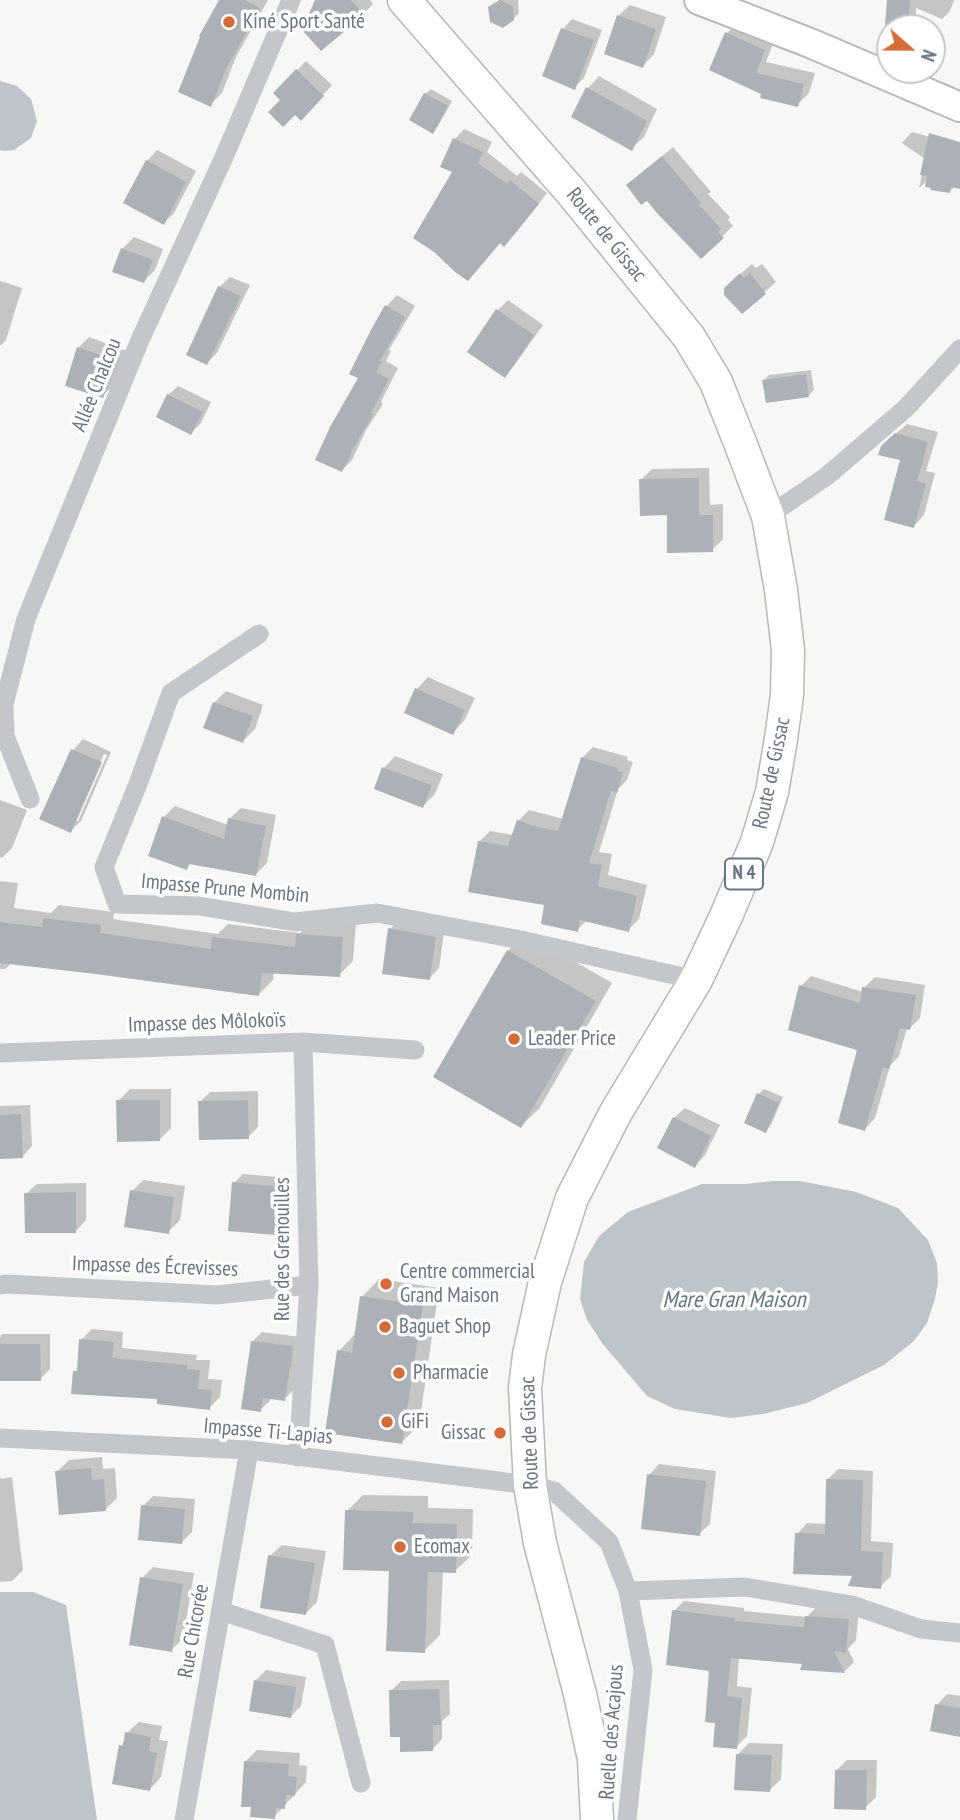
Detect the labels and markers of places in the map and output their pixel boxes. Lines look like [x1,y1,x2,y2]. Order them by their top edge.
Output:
place label: Kiné Sport Santé [243,9,365,35]
marker: Kiné Sport Santé [221,14,237,30]
place label: Leader Price [528,1026,616,1052]
marker: Leader Price [506,1031,522,1047]
place label: Centre commercial Grand Maison [400,1259,535,1309]
marker: Centre commercial Grand Maison [378,1276,394,1292]
place label: Baguet Shop [399,1314,491,1340]
marker: Baguet Shop [377,1319,393,1335]
place label: Pharmacie [413,1360,489,1386]
marker: Pharmacie [391,1365,407,1381]
place label: GiFi [401,1409,429,1435]
marker: GiFi [379,1414,395,1430]
place label: Gissac [441,1420,486,1446]
marker: Gissac [492,1425,508,1441]
place label: Ecomax [414,1534,470,1560]
marker: Ecomax [392,1539,408,1555]

